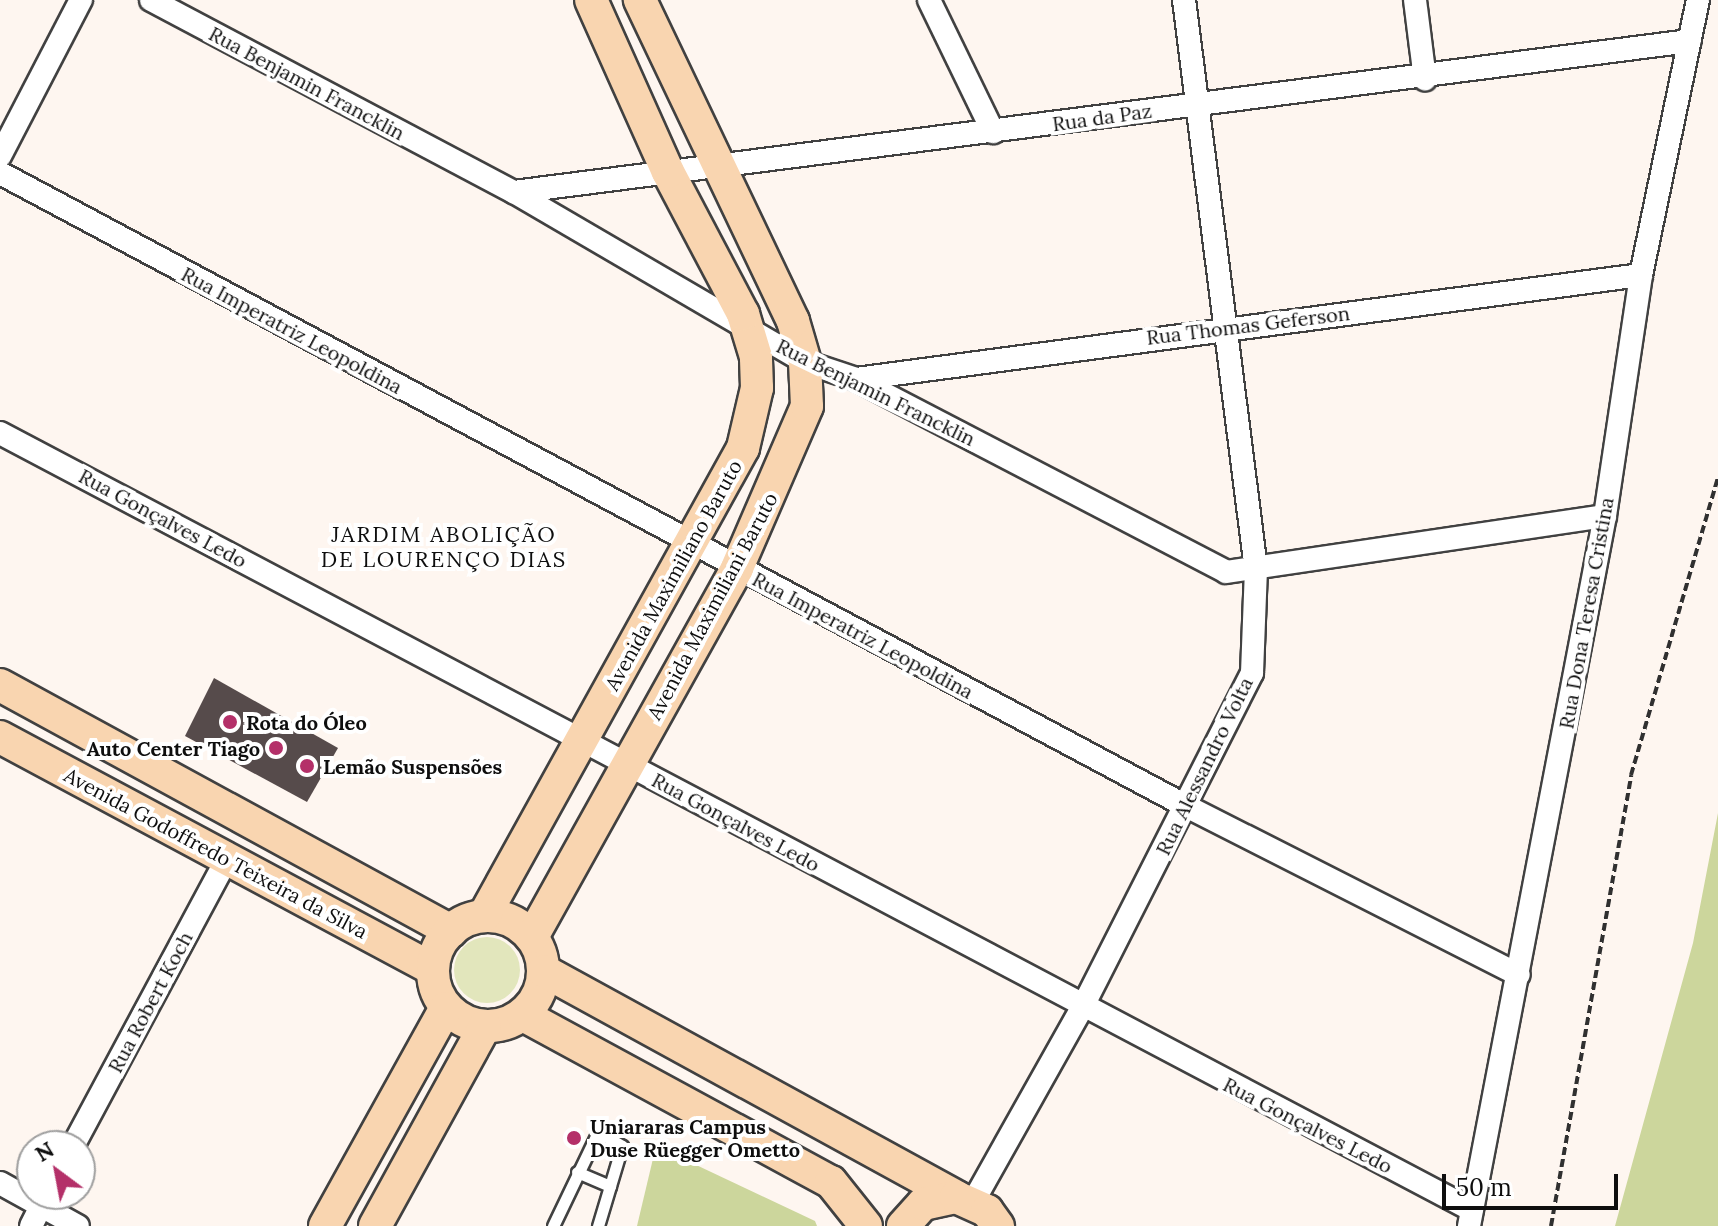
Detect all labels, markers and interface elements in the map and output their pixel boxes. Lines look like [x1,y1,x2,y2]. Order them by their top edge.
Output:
street label: Rua Benjamin Francklin [205,21,409,145]
street label: Rua da Paz [1051,98,1153,136]
street label: Rua Imperatriz Leopoldina [177,262,407,398]
street label: Rua Thomas Geferson [1145,301,1351,349]
street label: Rua Benjamin Francklin [773,333,979,451]
street label: Avenida Maximiliano Baruto [599,456,747,694]
street label: Rua Gonçalves Ledo [75,464,251,572]
street label: Avenida Maximiliani Baruto [642,488,782,724]
street label: Rua Dona Teresa Cristina [1554,495,1618,731]
district label: JARDIM ABOLIÇÃO DE LOURENÇO DIAS [321,521,567,572]
street label: Rua Imperatriz Leopoldina [748,567,978,703]
street label: Rua Alessandro Volta [1151,673,1257,859]
place label: Rota do Óleo [246,710,367,734]
marker: Rota do Óleo [221,713,239,731]
place label: Auto Center Tiago [87,736,260,760]
marker: Auto Center Tiago [267,739,285,757]
place label: Lemão Suspensões [323,754,502,778]
marker: Lemão Suspensões [298,757,316,775]
street label: Avenida Godoffredo Teixeira da Silva [60,763,372,943]
street label: Rua Gonçalves Ledo [648,768,824,876]
street label: Rua Robert Koch [103,927,197,1077]
street label: Rua Gonçalves Ledo [1219,1072,1397,1178]
place label: Uniararas Campus Duse Rüegger Ometto [590,1114,800,1161]
marker: Uniararas Campus Duse Rüegger Ometto [565,1129,583,1147]
north arrow [16,1130,96,1210]
text: N [30,1135,59,1168]
scale bar [1446,1158,1622,1208]
text: 50 m [1456,1172,1512,1203]

